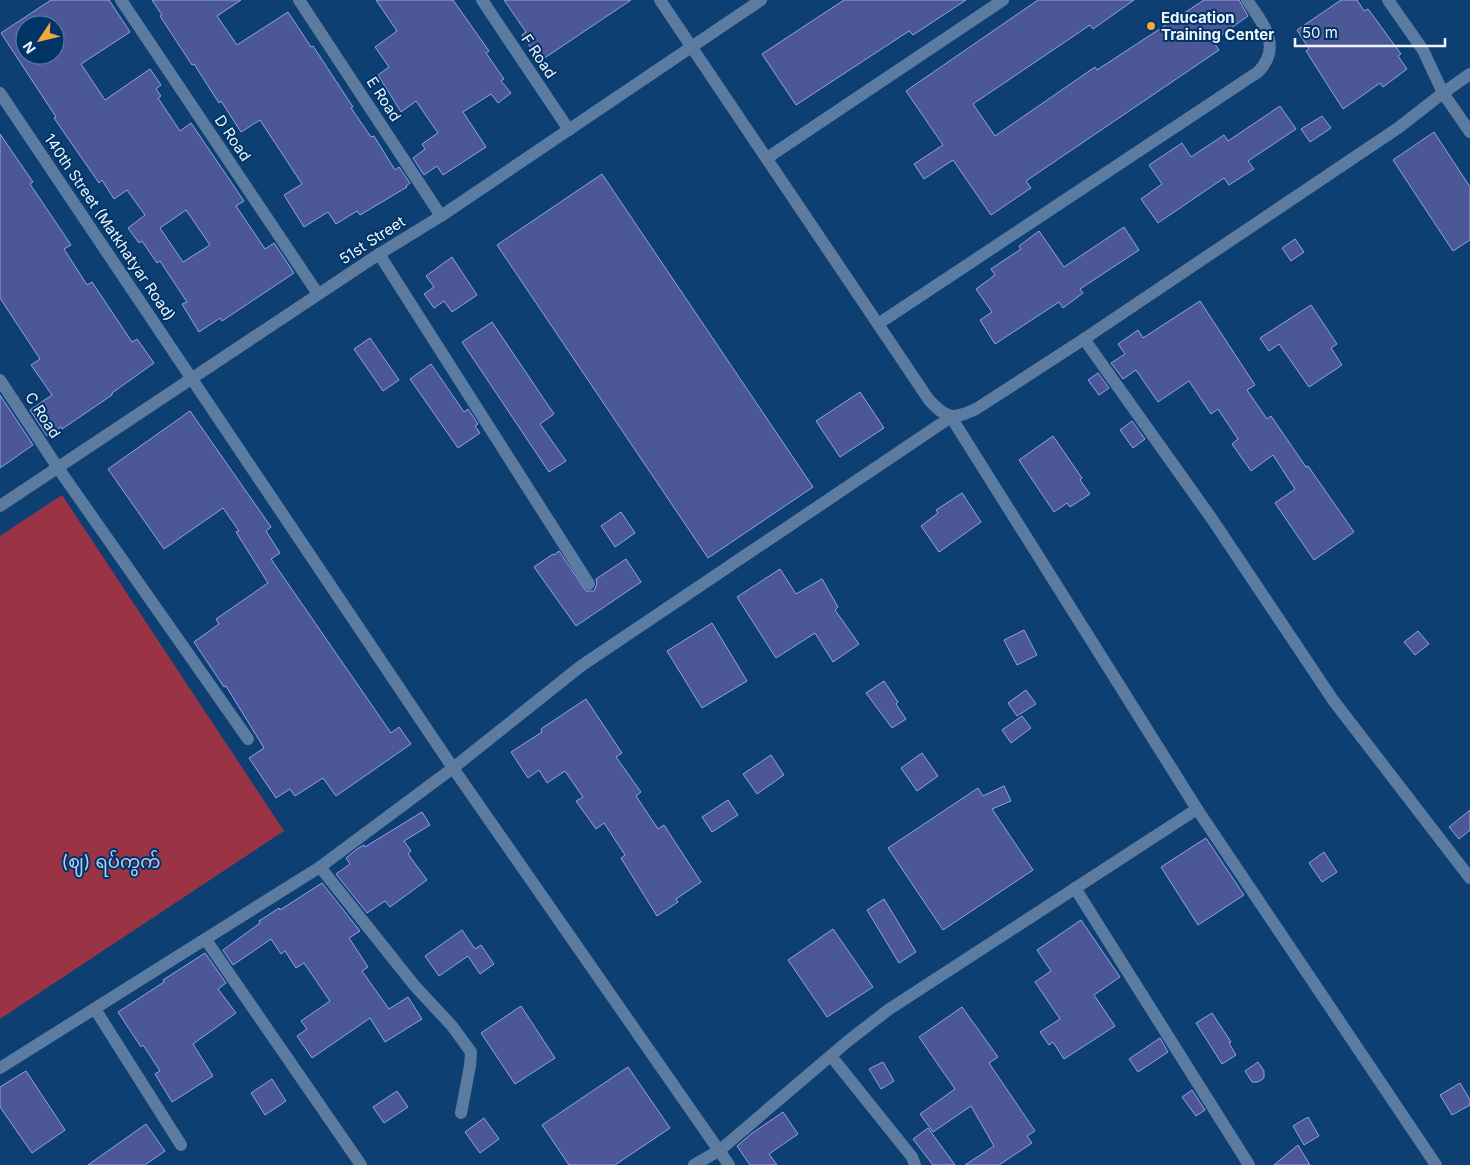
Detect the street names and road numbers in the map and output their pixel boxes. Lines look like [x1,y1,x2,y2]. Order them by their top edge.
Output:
street label: F Road [517,30,561,82]
street label: E Road [363,73,405,125]
street label: D Road [211,111,255,165]
street label: 140th Street (Matkhatyar Road) [40,130,180,324]
street label: 51st Street [336,212,409,268]
street label: C Road [21,388,65,442]

